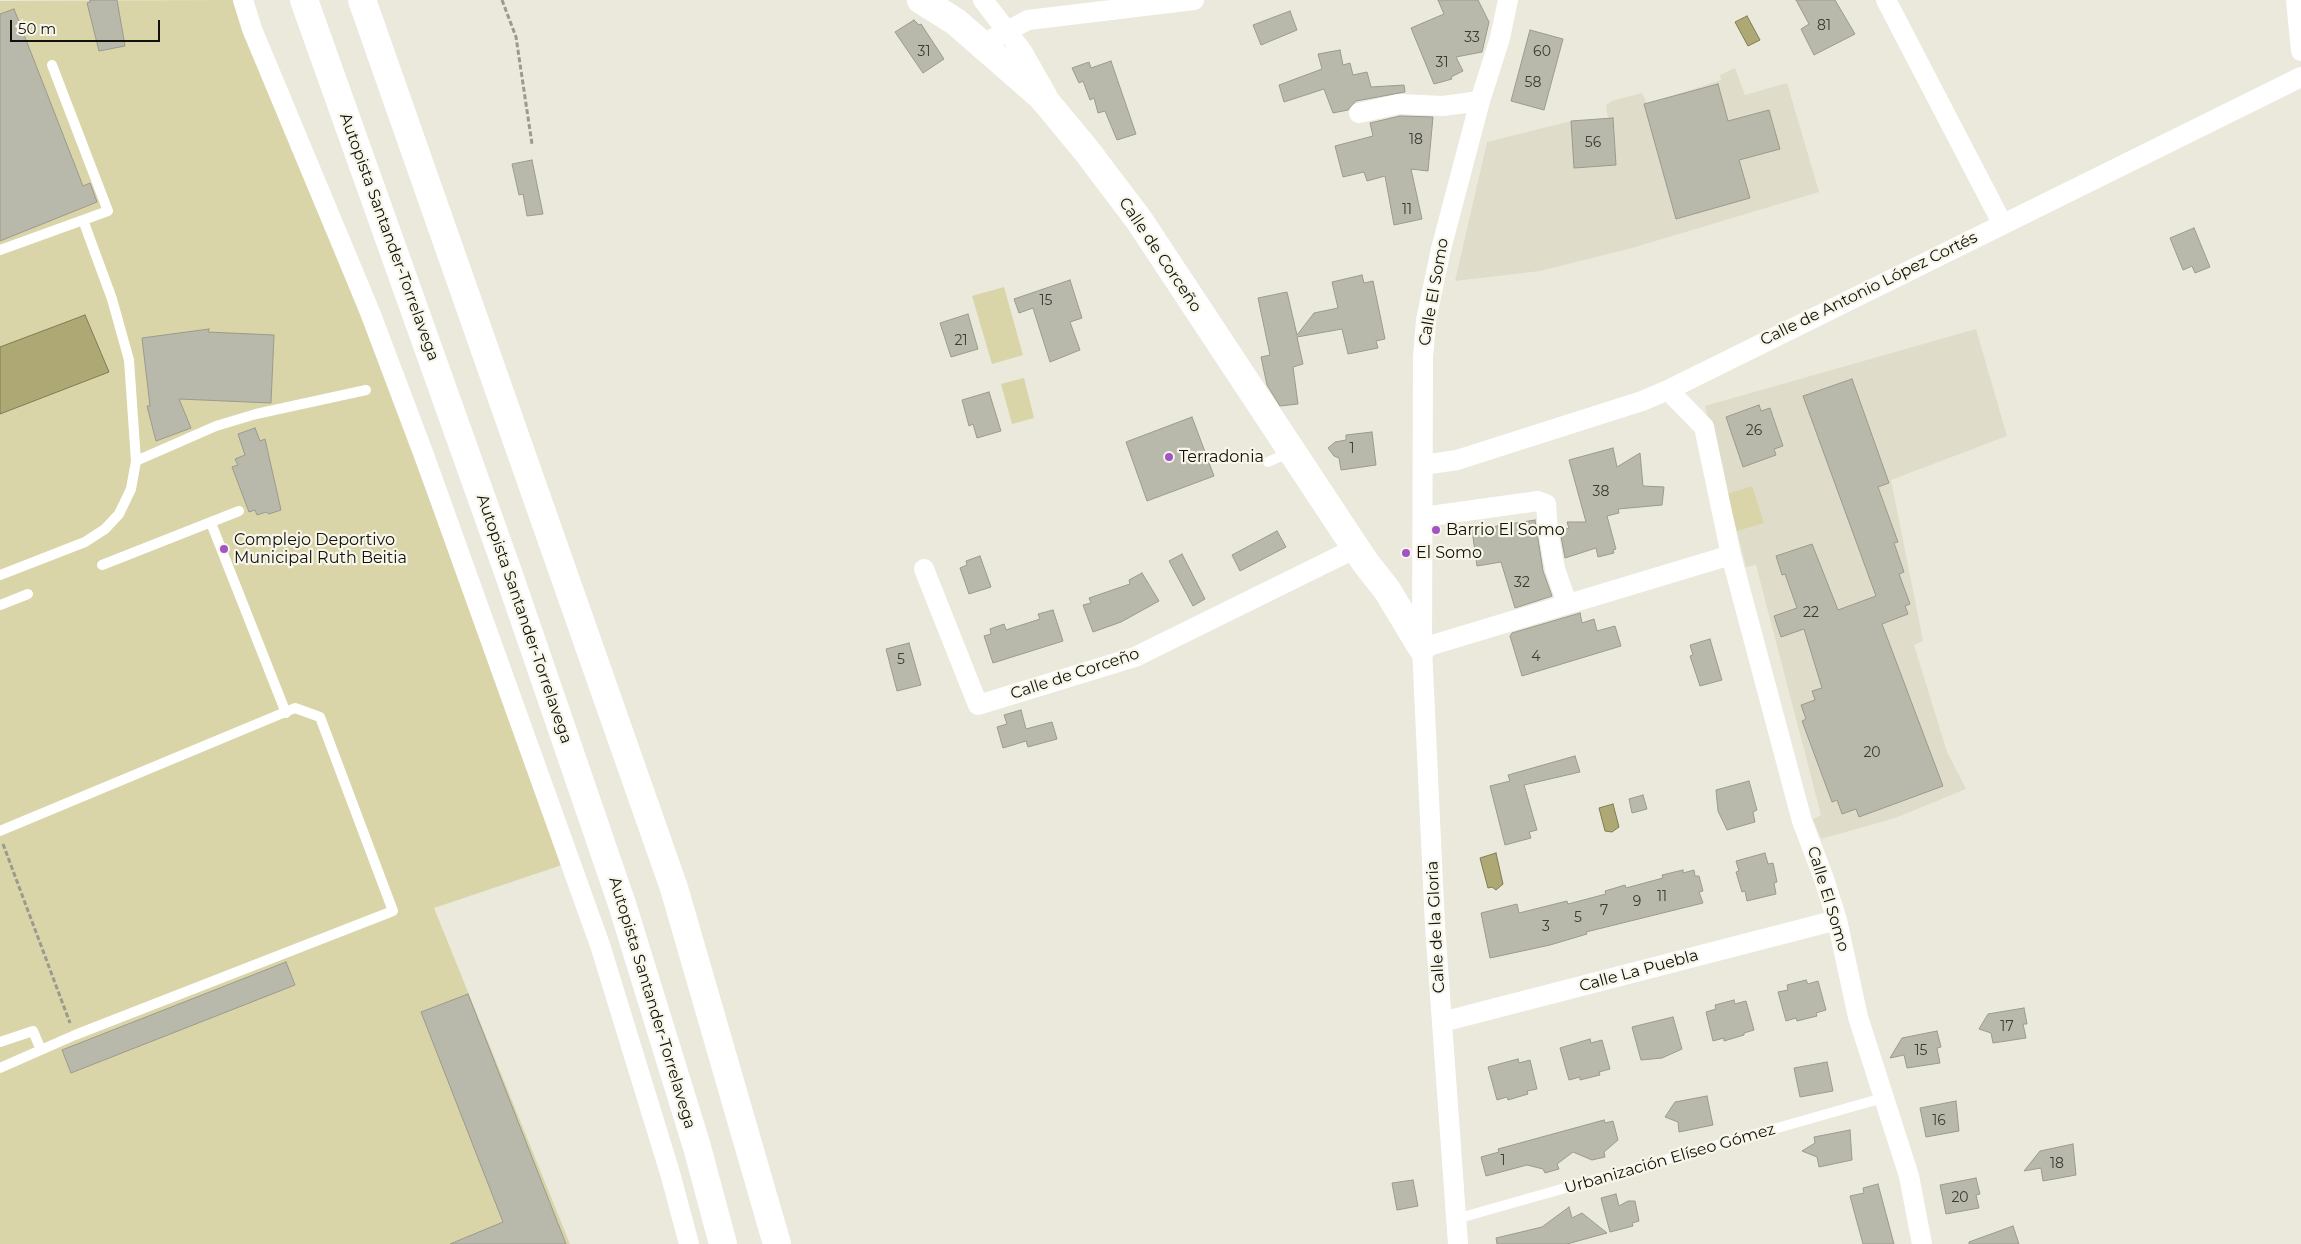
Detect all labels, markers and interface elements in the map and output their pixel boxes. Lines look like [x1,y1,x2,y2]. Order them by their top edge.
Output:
scale bar [12,10,162,42]
house number: 81 [1817,18,1831,34]
text: 50 m [18,19,56,38]
house number: 33 [1464,30,1480,46]
house number: 31 [918,44,930,60]
house number: 60 [1533,44,1551,60]
house number: 31 [1436,55,1448,71]
house number: 58 [1525,75,1541,91]
street label: Autopista Santander-Torrelavega [335,110,443,364]
house number: 18 [1409,132,1423,148]
house number: 56 [1585,135,1601,151]
street label: Calle de Corceño [1114,194,1206,316]
house number: 11 [1402,202,1412,218]
street label: Calle de Antonio López Cortés [1757,228,1981,350]
street label: Calle El Somo [1415,237,1453,347]
house number: 15 [1040,293,1052,309]
house number: 21 [954,333,968,349]
house number: 26 [1746,423,1762,439]
house number: 1 [1349,441,1355,457]
place label: Terradonia [1179,447,1264,467]
marker: Terradonia [1163,451,1175,463]
house number: 38 [1593,484,1609,500]
street label: Autopista Santander-Torrelavega [472,492,576,746]
place label: Barrio El Somo [1446,520,1565,540]
marker: Barrio El Somo [1430,524,1442,536]
place label: Complejo Deportivo Municipal Ruth Beitia [234,530,407,568]
marker: Complejo Deportivo Municipal Ruth Beitia [218,543,230,555]
place label: El Somo [1416,543,1482,563]
marker: El Somo [1400,547,1412,559]
house number: 32 [1514,575,1530,591]
house number: 22 [1803,605,1819,621]
street label: Calle de Corceño [1008,644,1142,704]
house number: 4 [1531,649,1541,665]
house number: 5 [897,652,905,668]
house number: 20 [1863,745,1881,761]
street label: Calle El Somo [1803,844,1853,954]
street label: Calle de la Gloria [1423,860,1449,994]
street label: Autopista Santander-Torrelavega [604,875,700,1131]
house number: 11 [1657,889,1667,905]
house number: 9 [1633,894,1641,910]
house number: 7 [1600,903,1608,919]
house number: 5 [1574,910,1582,926]
house number: 3 [1542,919,1550,935]
street label: Calle La Puebla [1577,946,1701,996]
house number: 17 [2000,1019,2014,1035]
house number: 15 [1915,1043,1927,1059]
house number: 16 [1932,1113,1946,1129]
street label: Urbanización Elíseo Gómez [1562,1120,1778,1198]
house number: 1 [1500,1153,1506,1169]
house number: 18 [2050,1156,2064,1172]
house number: 20 [1951,1190,1969,1206]

